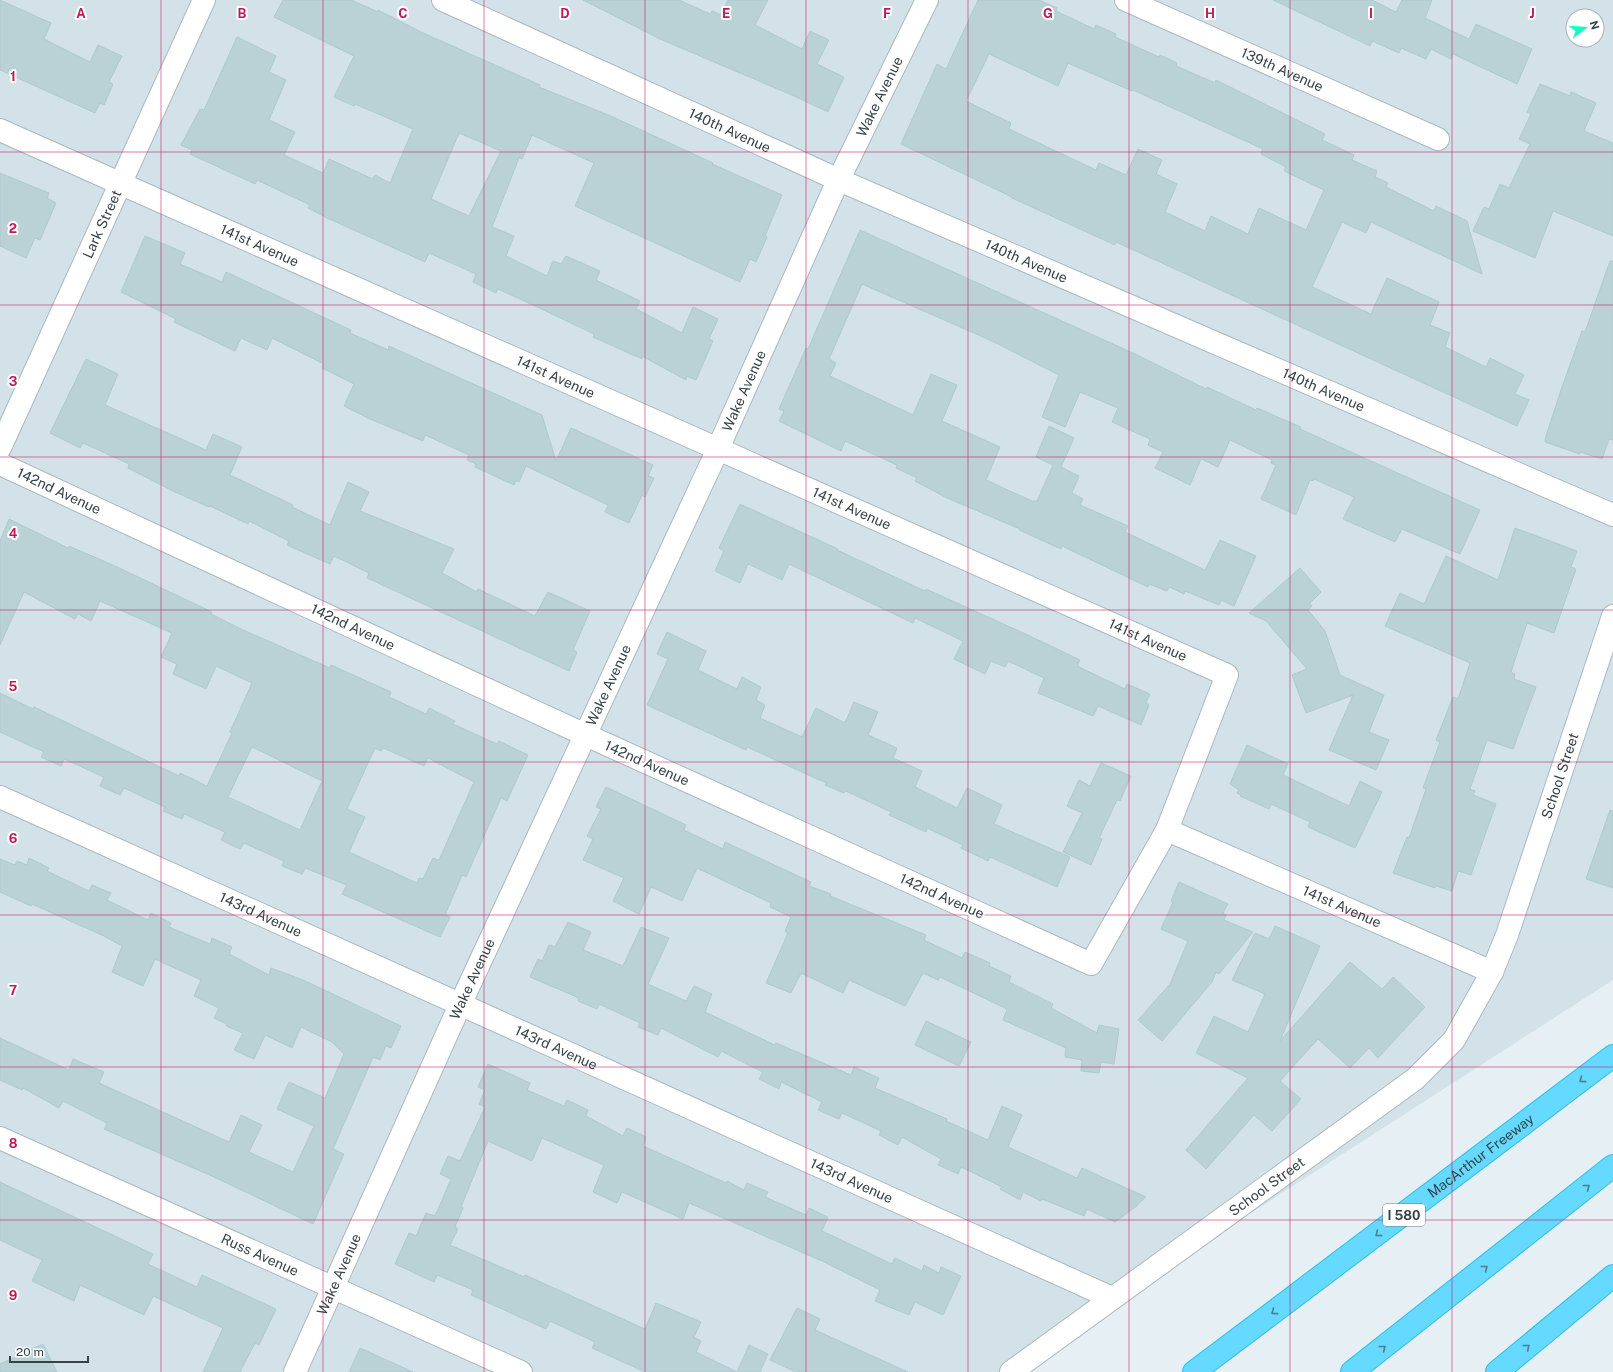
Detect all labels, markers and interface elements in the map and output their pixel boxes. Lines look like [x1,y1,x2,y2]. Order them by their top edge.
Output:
text: A [76,6,86,21]
text: B [238,6,247,21]
text: C [398,6,408,21]
text: D [560,6,570,21]
text: E [722,6,730,21]
text: F [883,6,891,21]
text: G [1043,6,1053,21]
text: H [1205,6,1215,21]
text: I [1369,6,1373,21]
text: J [1529,6,1535,21]
north arrow [1565,8,1605,48]
text: N [1588,19,1602,31]
street label: 139th Avenue [1239,44,1326,95]
street label: Wake Avenue [853,54,906,139]
text: 1 [10,69,16,84]
street label: 140th Avenue [686,105,773,156]
street label: Lark Street [79,187,124,261]
text: 2 [9,221,17,236]
street label: 141st Avenue [218,221,301,270]
street label: 140th Avenue [983,236,1070,286]
street label: Wake Avenue [719,348,769,434]
street label: 141st Avenue [514,352,597,401]
street label: 140th Avenue [1280,365,1367,415]
text: 3 [9,374,18,389]
street label: 142nd Avenue [14,465,104,517]
street label: 141st Avenue [810,484,894,533]
text: 4 [9,526,18,541]
street label: 142nd Avenue [308,601,398,653]
street label: 141st Avenue [1106,615,1190,664]
street label: Wake Avenue [583,642,634,728]
text: 5 [9,679,18,694]
street label: School Street [1538,731,1582,821]
street label: 142nd Avenue [602,737,692,789]
text: 6 [9,831,18,846]
street label: 142nd Avenue [897,870,987,922]
street label: 141st Avenue [1300,882,1384,931]
street label: 143rd Avenue [217,889,304,940]
street label: Wake Avenue [447,936,498,1022]
text: 7 [9,983,17,998]
street label: 143rd Avenue [512,1022,600,1073]
one-way arrow [1579,1075,1586,1083]
street label: MacArthur Freeway [1424,1110,1537,1201]
text: 8 [9,1136,18,1151]
street label: School Street [1226,1154,1308,1219]
street label: 143rd Avenue [808,1155,895,1206]
one-way arrow [1583,1184,1590,1191]
road number: I 580 [1383,1204,1425,1226]
street label: Russ Avenue [219,1230,301,1279]
one-way arrow [1375,1230,1382,1237]
street label: Wake Avenue [314,1231,364,1318]
one-way arrow [1481,1265,1488,1272]
text: 9 [9,1288,17,1303]
one-way arrow [1271,1308,1278,1315]
scale bar [10,1338,88,1364]
text: 20 m [16,1345,44,1359]
one-way arrow [1522,1345,1529,1352]
one-way arrow [1379,1346,1386,1353]

